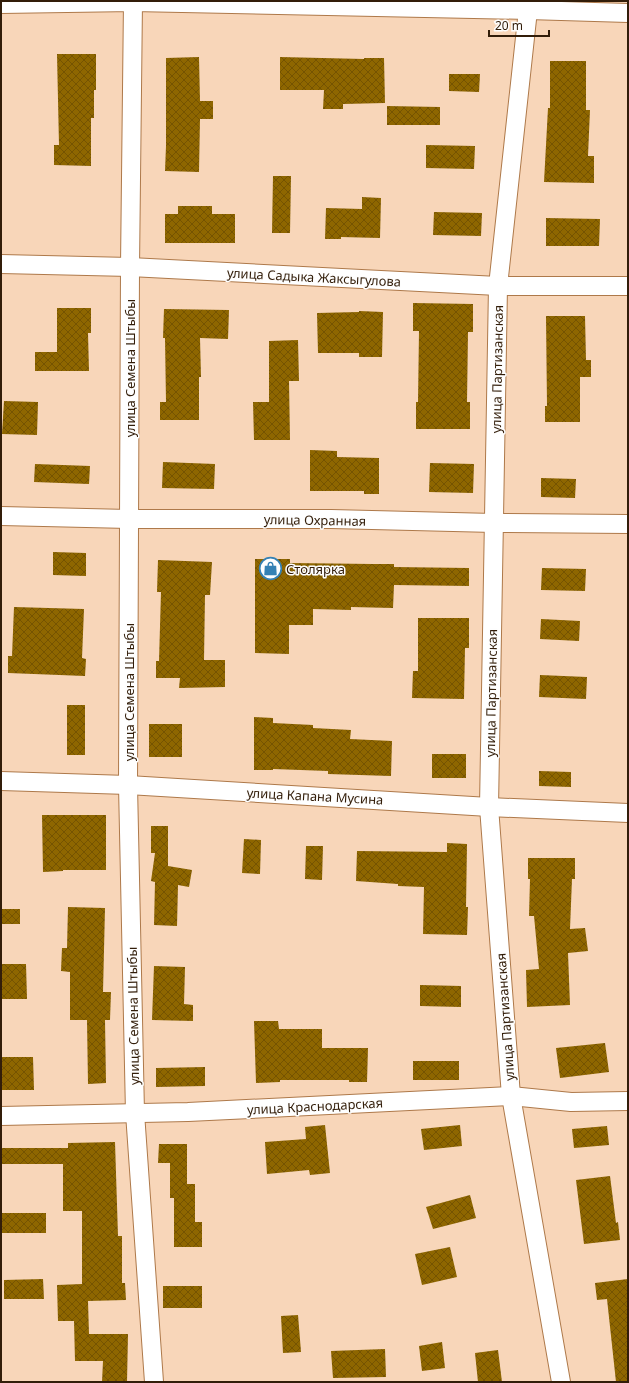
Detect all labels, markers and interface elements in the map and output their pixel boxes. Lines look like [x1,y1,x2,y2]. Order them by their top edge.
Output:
scale bar [489,12,549,38]
text: 20 m [495,17,523,34]
street label: улица Садыка Жаксыгулова [227,263,401,291]
street label: улица Семена Штыбы [121,299,139,437]
street label: улица Партизанская [487,305,507,433]
street label: улица Охранная [264,510,366,530]
shop icon: Столярка [258,556,284,582]
place label: Столярка [286,560,345,578]
street label: улица Семена Штыбы [120,623,138,761]
street label: улица Партизанская [481,629,501,757]
street label: улица Капана Мусина [246,783,384,809]
street label: улица Семена Штыбы [123,947,143,1085]
street label: улица Партизанская [492,952,518,1082]
street label: улица Краснодарская [246,1093,384,1119]

